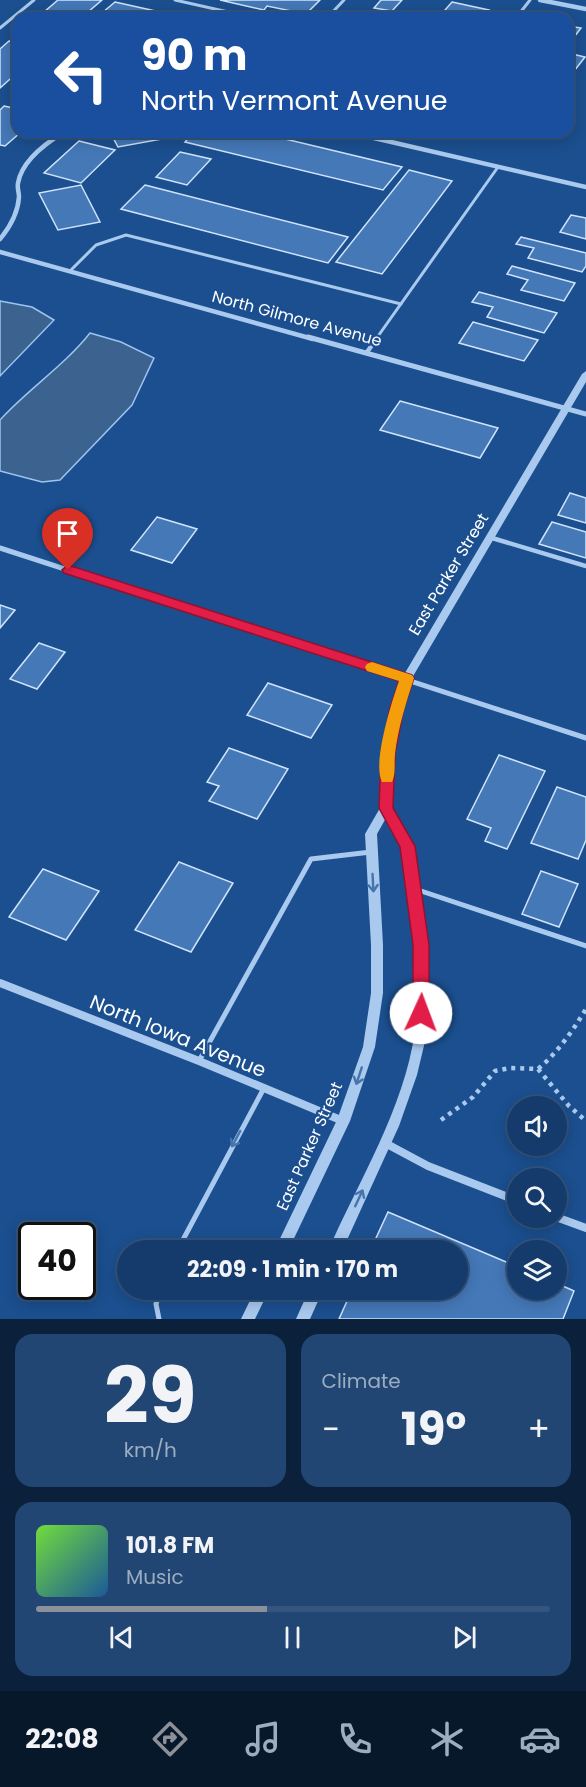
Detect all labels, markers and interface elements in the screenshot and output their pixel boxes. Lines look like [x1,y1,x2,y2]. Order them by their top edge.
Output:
text: 90 m [141,26,248,85]
icon: left [42,36,120,114]
text: North Vermont Avenue [141,82,448,119]
street label: North Gilmore Avenue [209,285,384,352]
pin [42,508,93,570]
street label: East Parker Street [403,509,494,640]
icon: arrive [51,517,84,550]
one-way arrow [368,872,379,892]
position arrow [389,981,453,1045]
street label: North Iowa Avenue [86,988,270,1084]
one-way arrow [353,1066,364,1085]
street label: East Parker Street [271,1078,348,1214]
map controls [507,1096,567,1300]
button: sound [507,1096,567,1156]
one-way arrow [230,1130,241,1148]
button: search [507,1168,567,1228]
one-way arrow [354,1190,366,1208]
speed limit sign: 40 [18,1222,96,1300]
button: layers [507,1240,567,1300]
text: 22:09 · 1 min · 170 m [187,1254,398,1285]
text: 29 [104,1341,197,1450]
text: Climate [322,1367,401,1395]
text: 19° [401,1398,466,1461]
text: − [322,1406,340,1453]
text: + [527,1406,550,1453]
text: km/h [124,1436,177,1464]
text: 101.8 FM [126,1530,214,1561]
text: Music [126,1563,184,1591]
icon: previous [105,1621,138,1654]
icon: pause [276,1621,309,1654]
icon: next [448,1621,481,1654]
icon: directions [149,1718,191,1760]
icon: music [242,1718,284,1760]
icon: phone [334,1718,376,1760]
icon: climate [426,1718,468,1760]
icon: car [519,1718,561,1760]
text: 22:08 [25,1720,99,1757]

